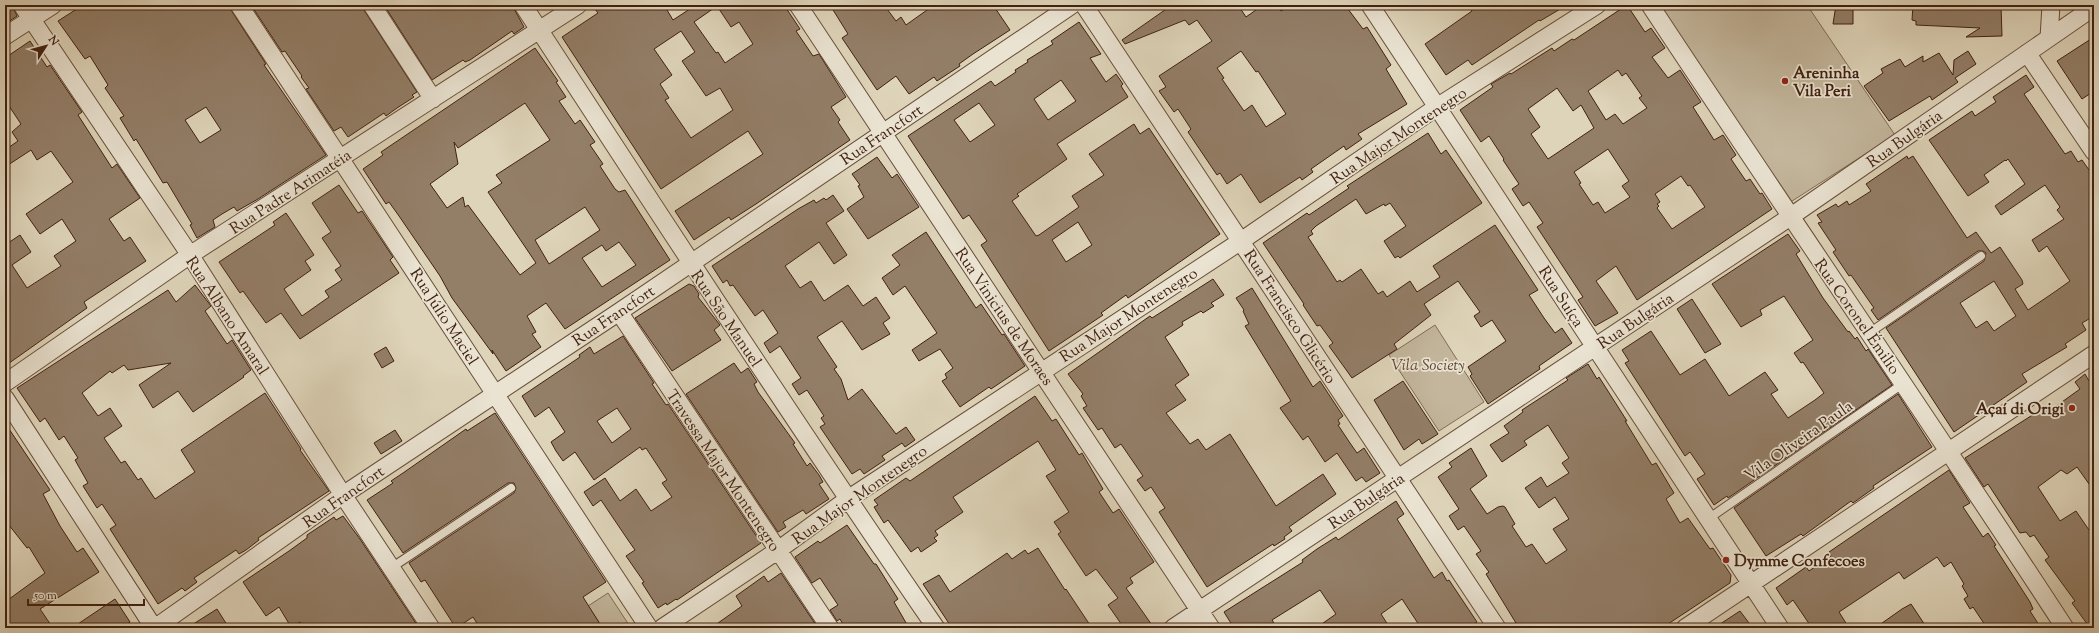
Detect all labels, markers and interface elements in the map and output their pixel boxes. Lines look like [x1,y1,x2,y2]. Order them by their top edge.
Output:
north arrow [26,26,66,66]
text: N [44,32,62,49]
place label: Areninha Vila Peri [1793,63,1860,104]
marker: Areninha Vila Peri [1780,76,1790,86]
street label: Rua Major Montenegro [1327,83,1472,191]
street label: Rua Francfort [837,100,929,172]
street label: Rua Bulgária [1863,105,1948,175]
street label: Rua Padre Arimatéia [226,145,357,241]
street label: Rua Vinicius de Moraes [948,244,1058,391]
street label: Rua Francisco Glicério [1237,246,1341,389]
street label: Rua Albano Amaral [179,252,273,381]
street label: Rua Coronel Émilio [1807,255,1905,380]
street label: Rua Suíça [1532,262,1589,333]
street label: Rua Major Montenegro [1056,263,1203,369]
street label: Rua Júlio Maciel [403,264,483,371]
street label: Rua São Manuel [684,266,766,373]
street label: Rua Francfort [569,281,661,353]
street label: Rua Bulgária [1594,288,1680,356]
park label: Vila Society [1391,355,1465,378]
street label: Travessa Major Montenegro [659,386,785,557]
street label: Vila Oliveira Paula [1740,396,1859,488]
place label: Açaí di Origi [1976,399,2064,422]
marker: Açaí di Origi [2067,403,2077,413]
street label: Rua Major Montenegro [788,441,933,551]
street label: Rua Francfort [299,461,390,535]
street label: Rua Bulgária [1325,468,1411,536]
place label: Dymme Confecoes [1734,551,1865,574]
marker: Dymme Confecoes [1721,555,1731,565]
scale bar [28,581,144,607]
text: 50 m [33,587,57,605]

